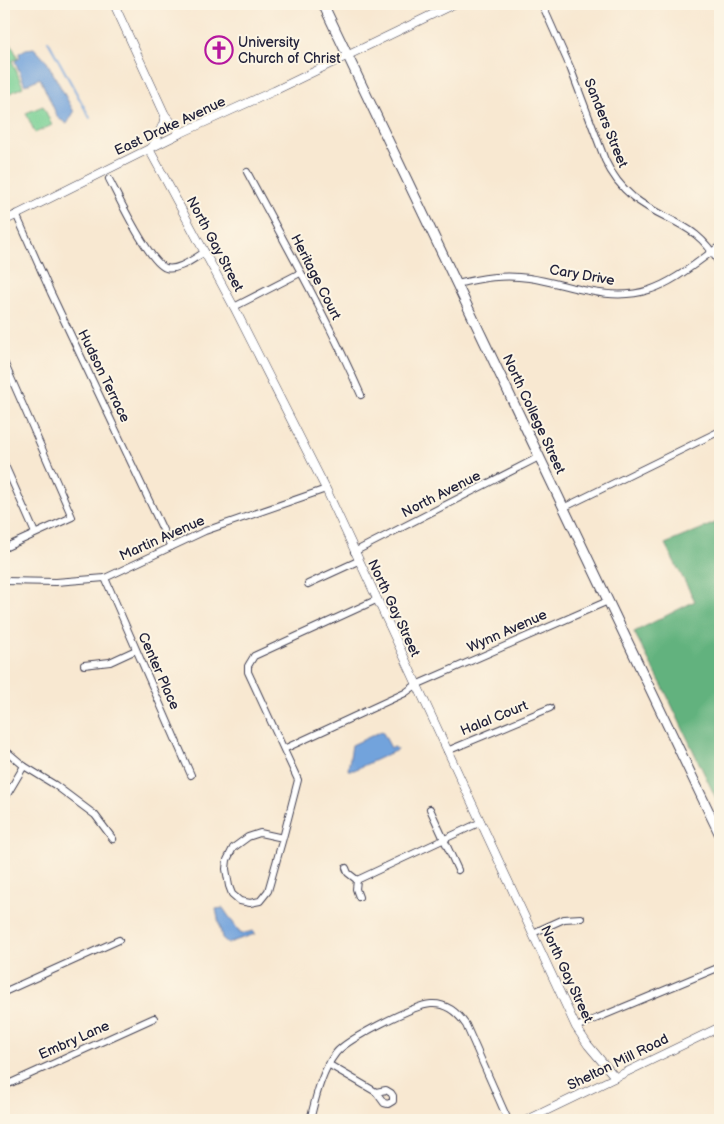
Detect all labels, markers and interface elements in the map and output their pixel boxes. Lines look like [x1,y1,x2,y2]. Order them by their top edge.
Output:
place label: University Church of Christ [238,34,341,67]
church icon: University Church of Christ [204,35,234,65]
street label: Sanders Street [580,76,632,171]
street label: East Drake Avenue [112,93,228,159]
street label: North Gay Street [183,194,248,295]
street label: Heritage Court [287,231,345,323]
street label: Cary Drive [548,261,616,289]
street label: Hudson Terrace [74,327,134,425]
street label: North College Street [499,351,570,477]
street label: North Avenue [399,467,483,521]
street label: Martin Avenue [117,512,207,564]
street label: North Gay Street [364,557,424,660]
street label: Wynn Avenue [464,606,550,656]
street label: Center Place [134,630,184,712]
street label: Halal Court [458,697,531,739]
street label: North Gay Street [537,923,597,1026]
street label: Embry Lane [36,1017,112,1063]
street label: Shelton Mill Road [565,1030,671,1094]

